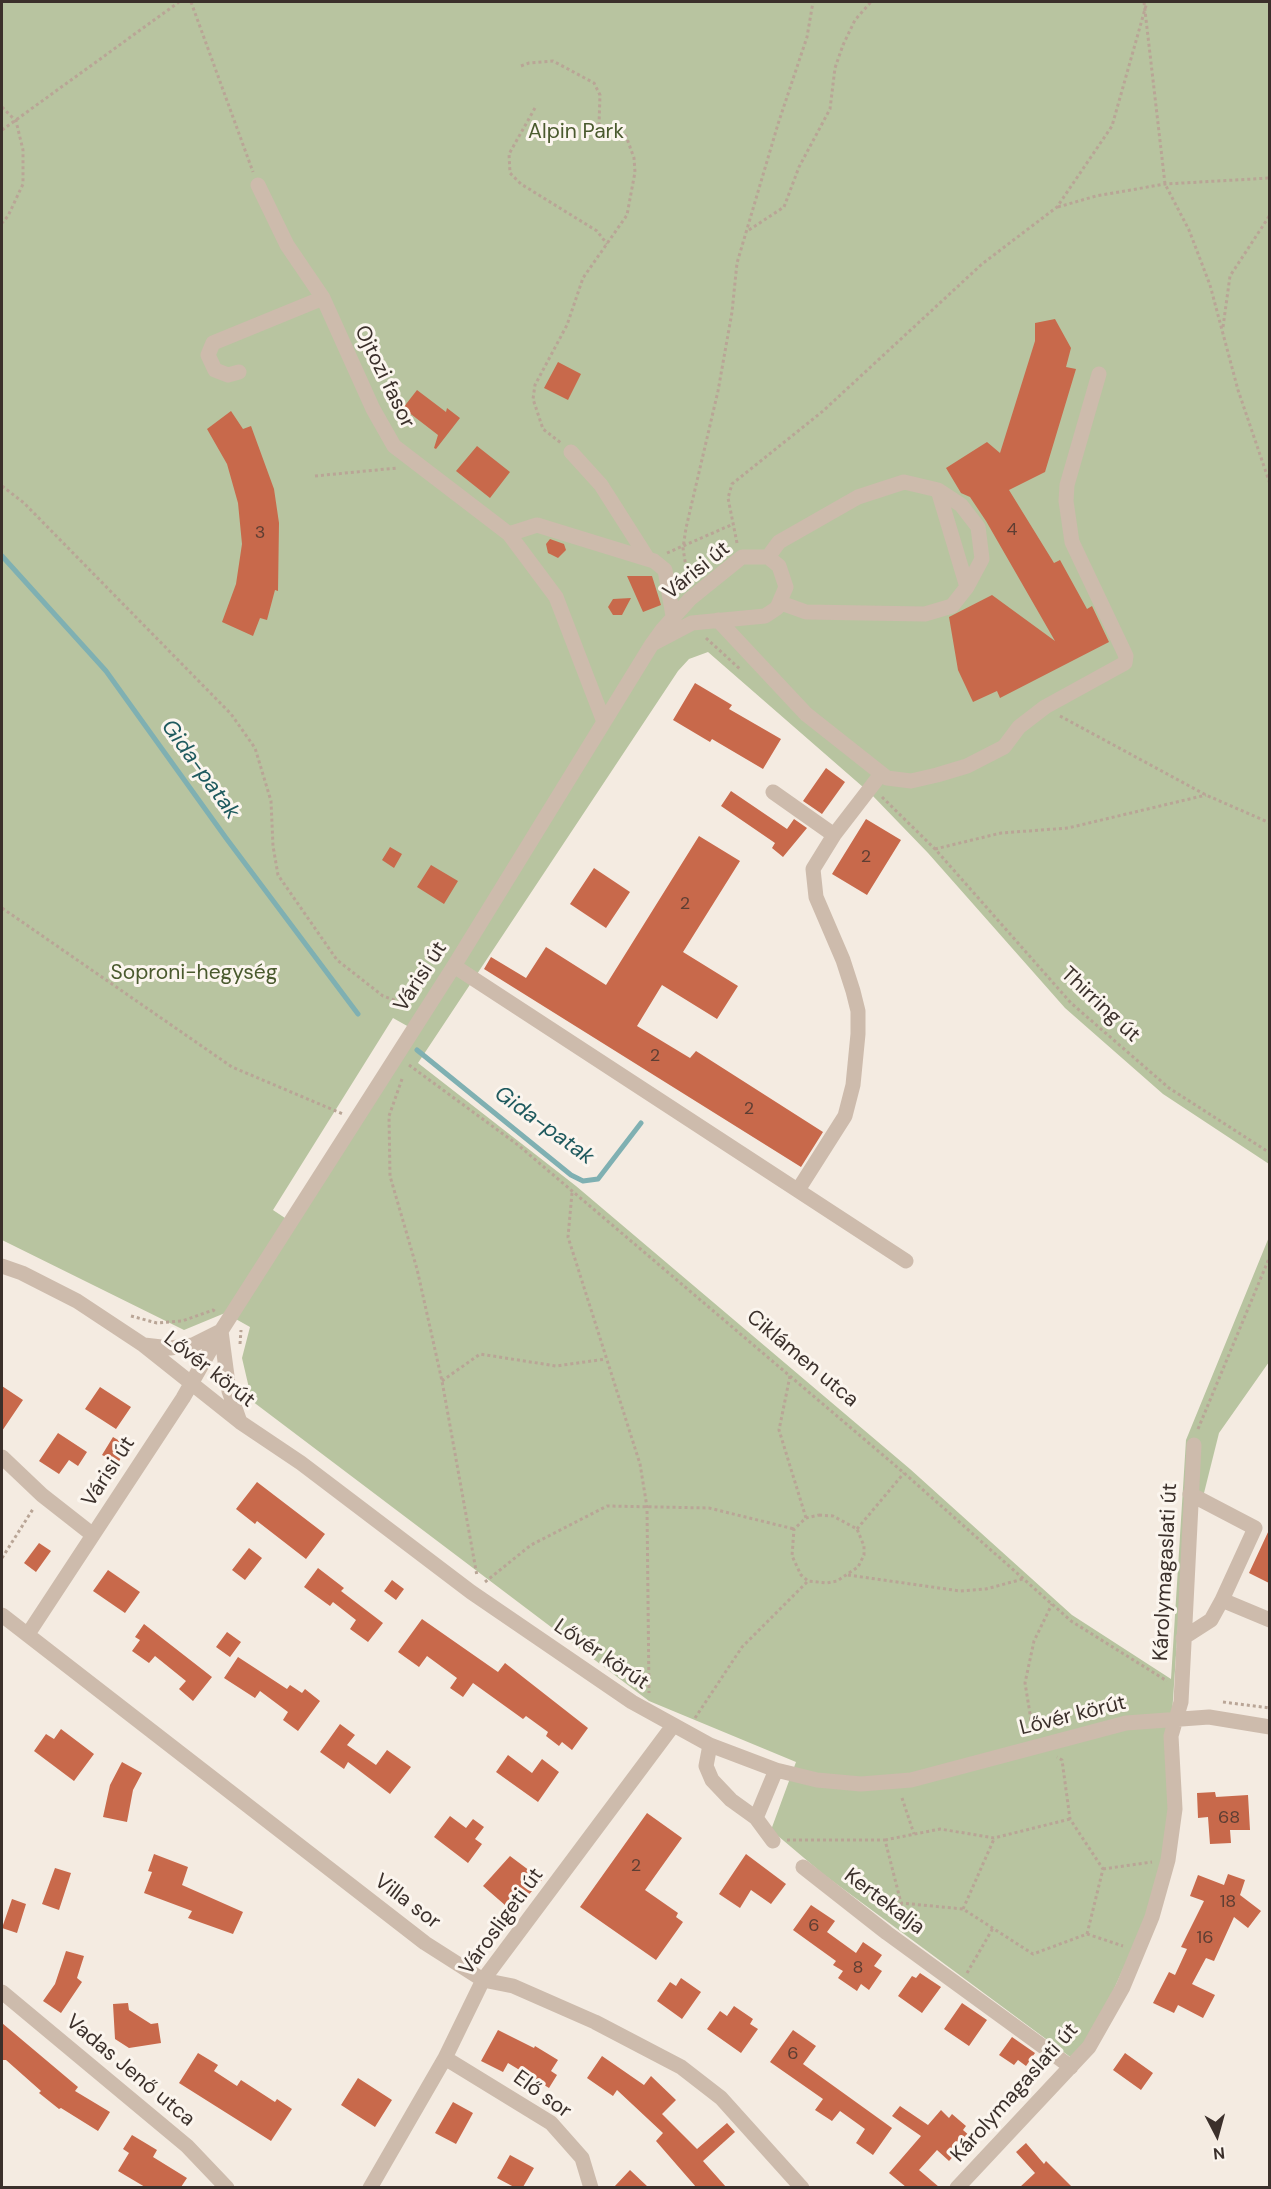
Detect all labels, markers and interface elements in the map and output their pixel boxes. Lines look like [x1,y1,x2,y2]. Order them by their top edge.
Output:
park label: Alpin Park [528,119,624,145]
street label: Ojtozi fasor [348,322,420,432]
house number: 4 [1007,519,1017,541]
house number: 3 [255,522,265,544]
street label: Várisi út [659,536,735,606]
water label: Gida-patak [155,715,245,825]
house number: 2 [861,846,871,868]
house number: 2 [680,893,690,915]
street label: Várisi út [389,937,453,1017]
park label: Soproni-hegység [111,960,277,986]
street label: Thirring út [1055,962,1145,1048]
house number: 2 [650,1045,660,1067]
water label: Gida-patak [489,1081,599,1171]
house number: 2 [744,1098,754,1120]
street label: Ciklámen utca [741,1305,863,1413]
street label: Lővér körút [158,1327,260,1413]
street label: Várisi út [77,1432,141,1512]
street label: Károlymagaslati út [1149,1482,1183,1662]
street label: Lővér körút [549,1614,653,1696]
street label: Lővér körút [1017,1691,1129,1741]
house number: 68 [1218,1807,1240,1829]
house number: 2 [631,1855,641,1877]
street label: Városligeti út [455,1863,549,1981]
street label: Kertekalja [839,1864,929,1940]
street label: Villa sor [369,1869,445,1935]
house number: 18 [1220,1891,1236,1913]
house number: 6 [808,1915,820,1937]
house number: 16 [1197,1927,1213,1949]
house number: 8 [853,1957,863,1979]
street label: Vadas Jenő utca [60,2010,200,2132]
street label: Károlymagaslati út [946,2018,1084,2168]
house number: 6 [787,2043,799,2065]
street label: Elő sor [508,2066,576,2124]
north arrow [1187,2105,1247,2165]
text: N [1212,2142,1226,2164]

